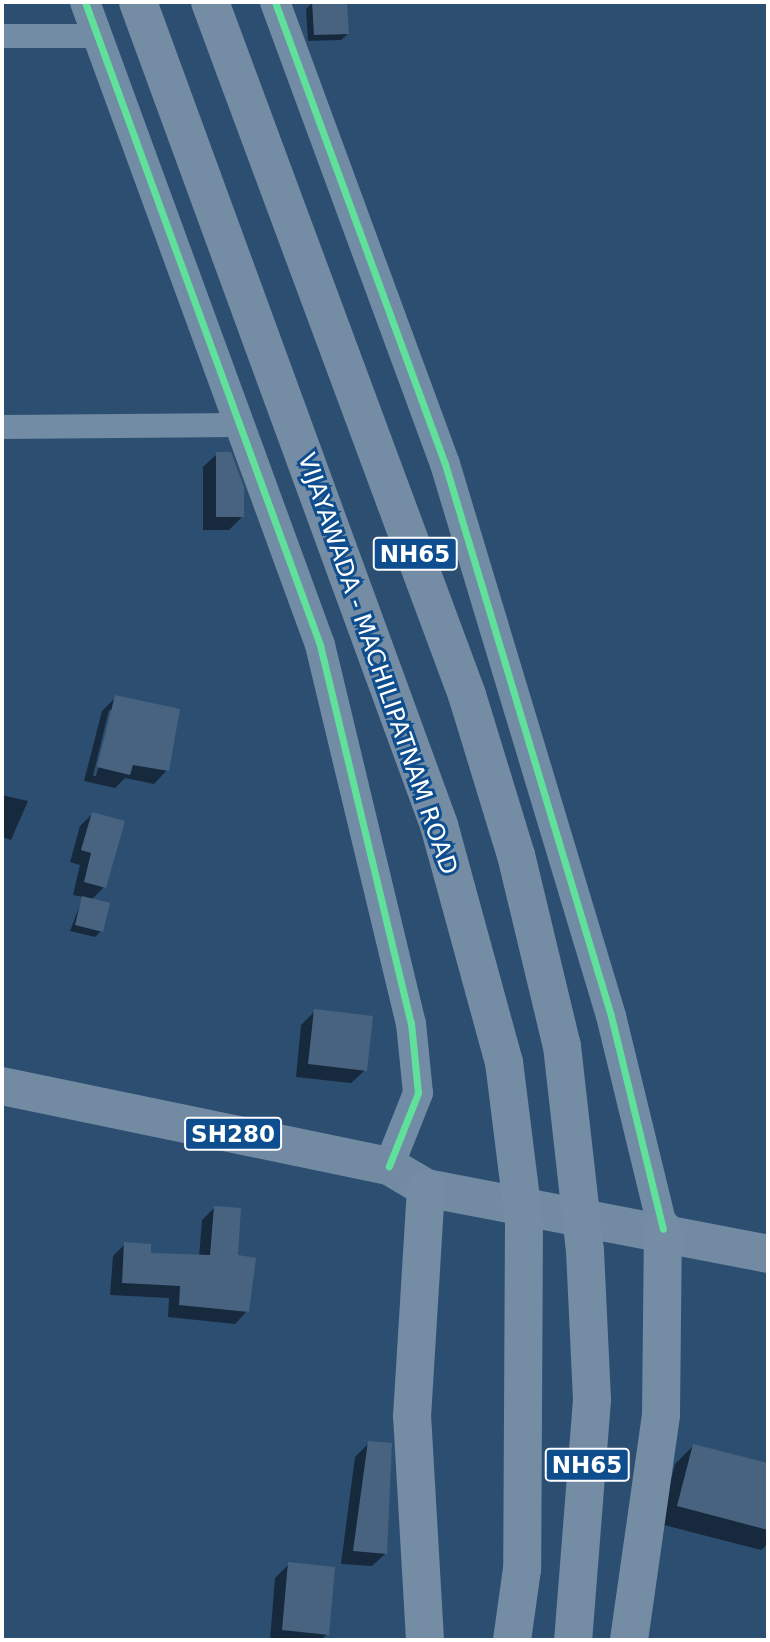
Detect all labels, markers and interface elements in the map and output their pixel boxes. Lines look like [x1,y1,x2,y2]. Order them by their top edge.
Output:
street label: VIJAYAWADA - MACHILIPATNAM ROAD [291,450,463,878]
road number: NH65 [371,534,459,574]
road number: SH280 [184,1114,282,1154]
road number: NH65 [543,1446,631,1484]

